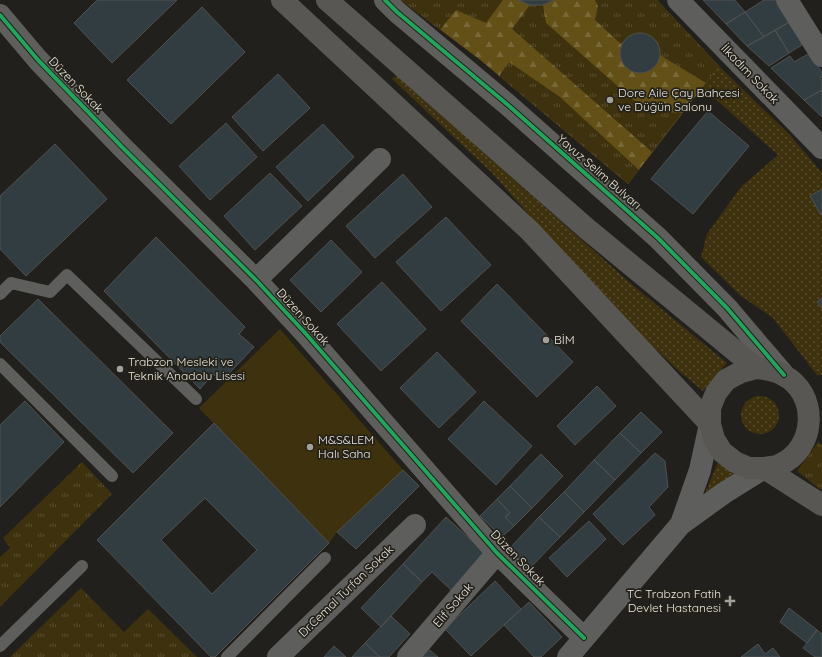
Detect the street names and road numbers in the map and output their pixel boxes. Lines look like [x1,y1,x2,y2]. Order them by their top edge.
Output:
street label: İlkadım Sokak [718,41,783,107]
street label: Düzen Sokak [46,53,107,116]
street label: Yavuz Selim Bulvarı [554,131,644,212]
street label: Düzen Sokak [274,285,333,348]
street label: Düzen Sokak [488,526,549,589]
street label: Dr.Cemal Turfan Sokak [295,541,396,640]
street label: Elif Sokak [429,579,476,630]

